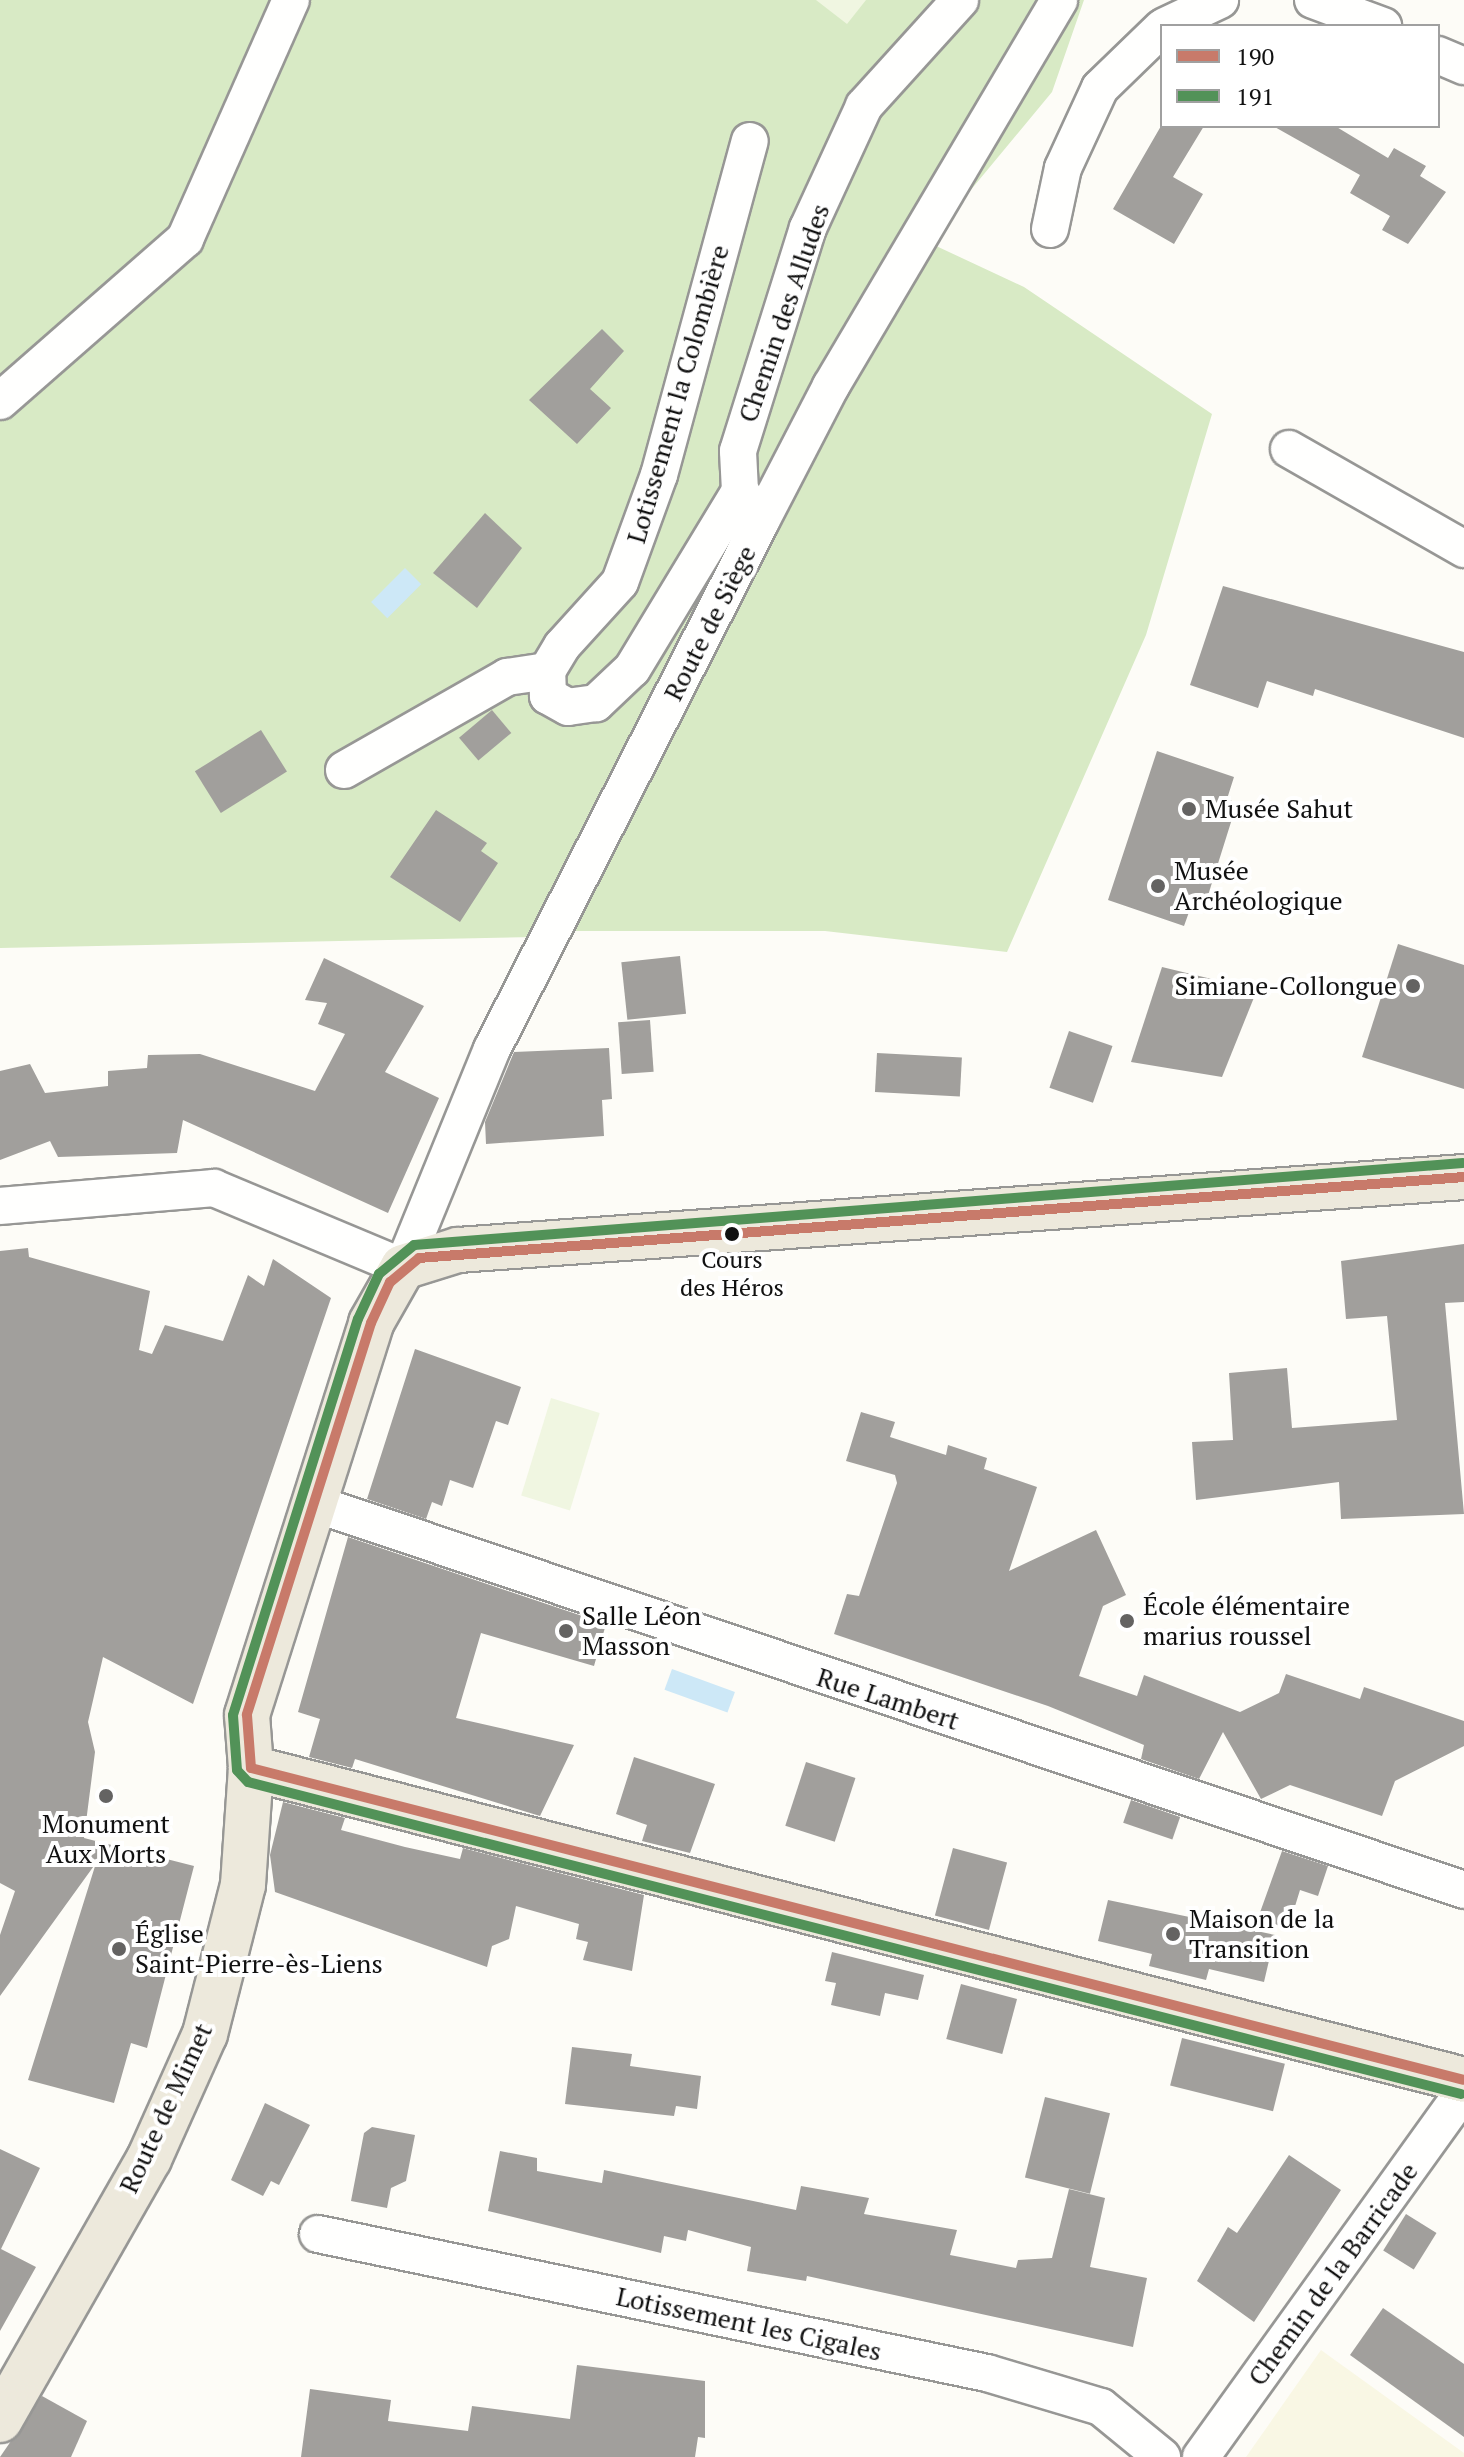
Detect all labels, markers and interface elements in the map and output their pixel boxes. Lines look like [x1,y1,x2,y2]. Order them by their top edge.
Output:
legend [1160,24,1440,128]
text: 190 [1236,40,1274,72]
text: 191 [1236,80,1274,112]
street label: Chemin des Alludes [732,200,836,426]
street label: Lotissement la Colombière [620,241,736,547]
street label: Route de Siège [658,540,762,706]
place label: Musée Sahut [1205,793,1353,825]
marker: Musée Sahut [1180,800,1198,818]
place label: Musée Archéologique [1174,855,1343,916]
marker: Musée Archéologique [1149,877,1167,895]
place label: Simiane-Collongue [1175,970,1397,1002]
marker: Simiane-Collongue [1404,977,1422,995]
marker: Cours des Héros [724,1226,740,1242]
place label: Cours des Héros [680,1246,784,1302]
place label: École élémentaire marius roussel [1143,1590,1350,1652]
place label: Salle Léon Masson [582,1600,701,1662]
marker: École élémentaire marius roussel [1118,1612,1136,1630]
marker: Salle Léon Masson [557,1622,575,1640]
street label: Rue Lambert [813,1661,963,1737]
marker: Monument Aux Morts [97,1787,115,1805]
place label: Monument Aux Morts [42,1808,170,1870]
place label: Maison de la Transition [1189,1903,1335,1964]
place label: Église Saint-Pierre-ès-Liens [135,1918,383,1980]
marker: Maison de la Transition [1164,1925,1182,1943]
marker: Église Saint-Pierre-ès-Liens [110,1940,128,1958]
street label: Route de Mimet [113,2018,219,2198]
street label: Chemin de la Barricade [1242,2156,1424,2392]
street label: Lotissement les Cigales [614,2281,884,2367]

